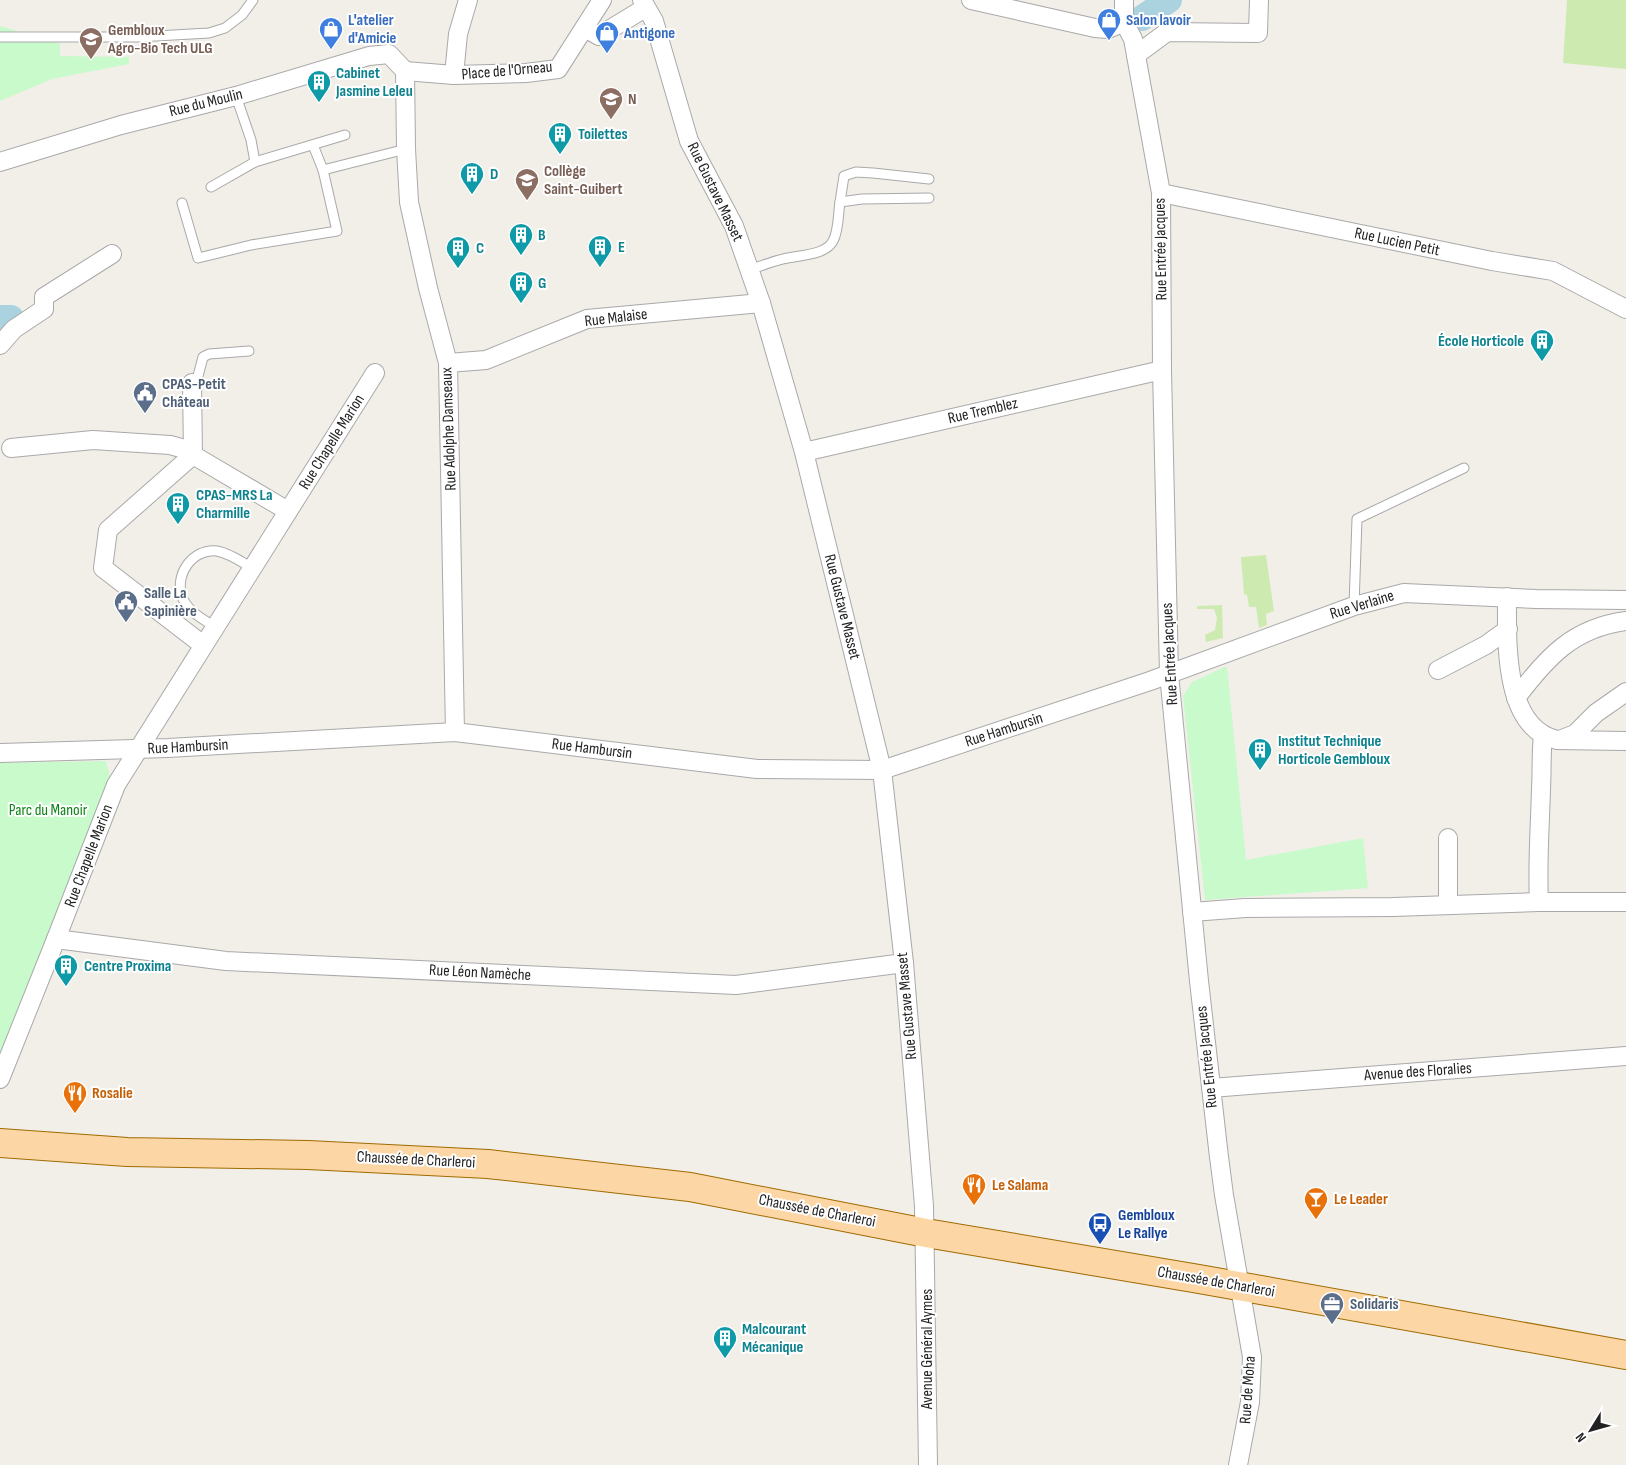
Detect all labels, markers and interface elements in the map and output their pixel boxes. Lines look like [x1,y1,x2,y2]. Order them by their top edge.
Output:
shop icon: Salon lavoir [1096,7,1122,41]
place label: L'atelier d'Amicie [348,11,397,48]
place label: Salon lavoir [1126,11,1191,30]
shop icon: L'atelier d'Amicie [318,16,344,50]
shop icon: Antigone [594,20,620,54]
place label: Gembloux Agro-Bio Tech ULG [107,21,213,58]
place label: Antigone [623,24,675,43]
school or university icon: Gembloux Agro-Bio Tech ULG [78,26,104,60]
street label: Place de l'Orneau [461,58,553,84]
place label: Cabinet Jasmine Leleu [335,64,413,101]
building icon: Cabinet Jasmine Leleu [306,69,332,103]
street label: Rue du Moulin [167,85,245,121]
school or university icon: N [598,86,624,120]
place label: N [628,90,637,109]
building icon: Toilettes [547,121,573,155]
place label: Toilettes [578,125,628,144]
street label: Rue Gustave Masset [683,139,747,245]
building icon: D [459,161,485,195]
place label: Collège Saint-Guibert [544,162,622,199]
place label: D [490,165,498,184]
school or university icon: Collège Saint-Guibert [514,167,540,201]
street label: Rue Entrée Jacques [1151,197,1171,300]
building icon: B [508,222,534,256]
street label: Rue Lucien Petit [1353,224,1442,260]
place label: B [538,226,546,245]
building icon: E [587,234,613,268]
building icon: C [445,235,471,269]
place label: E [618,238,625,257]
place label: C [476,239,484,258]
building icon: G [508,270,534,304]
place label: G [538,274,546,293]
street label: Rue Malaise [584,305,648,331]
building icon: École Horticole [1529,328,1555,362]
place label: École Horticole [1438,332,1524,351]
street label: Rue Adolphe Damseaux [437,367,461,491]
place label: CPAS-Petit Château [162,375,226,412]
public building icon: CPAS-Petit Château [132,380,158,414]
street label: Rue Chapelle Marion [295,391,369,493]
street label: Rue Tremblez [946,394,1020,428]
place label: CPAS-MRS La Charmille [196,486,273,523]
building icon: CPAS-MRS La Charmille [165,491,191,525]
street label: Rue Gustave Masset [820,552,864,662]
place label: Salle La Sapinière [144,584,197,621]
street label: Rue Verlaine [1328,586,1396,624]
public building icon: Salle La Sapinière [113,589,139,623]
street label: Rue Entrée Jacques [1158,602,1182,706]
street label: Rue Hambursin [963,708,1045,752]
place label: Institut Technique Horticole Gembloux [1278,732,1390,769]
street label: Rue Hambursin [147,735,229,759]
street label: Rue Hambursin [551,735,633,763]
building icon: Institut Technique Horticole Gembloux [1247,737,1273,771]
park label: Parc du Manoir [9,801,88,820]
street label: Rue Chapelle Marion [61,802,117,910]
street label: Rue Gustave Masset [893,951,921,1060]
building icon: Centre Proxima [53,953,79,987]
place label: Centre Proxima [84,957,171,976]
street label: Rue Léon Namèche [429,961,531,985]
street label: Rue Entrée Jacques [1192,1005,1222,1109]
street label: Avenue des Floralies [1363,1059,1473,1085]
restaurant icon: Rosalie [62,1080,88,1114]
place label: Rosalie [92,1084,133,1103]
street label: Chaussée de Charleroi [356,1147,476,1173]
restaurant icon: Le Salama [961,1172,987,1206]
place label: Le Salama [992,1176,1048,1195]
bar icon: Le Leader [1303,1186,1329,1220]
street label: Chaussée de Charleroi [757,1190,877,1232]
place label: Le Leader [1334,1190,1388,1209]
place label: Gembloux Le Rallye [1118,1206,1175,1243]
bus stop icon: Gembloux Le Rallye [1087,1211,1113,1245]
street label: Chaussée de Charleroi [1156,1262,1276,1302]
street label: Avenue Général Aymes [918,1288,937,1410]
office icon: Solidaris [1319,1291,1345,1325]
place label: Solidaris [1350,1295,1399,1314]
place label: Malcourant Mécanique [742,1320,806,1357]
building icon: Malcourant Mécanique [712,1325,738,1359]
street label: Rue de Moha [1236,1355,1260,1425]
north arrow [1566,1405,1616,1455]
text: N [1572,1429,1590,1446]

